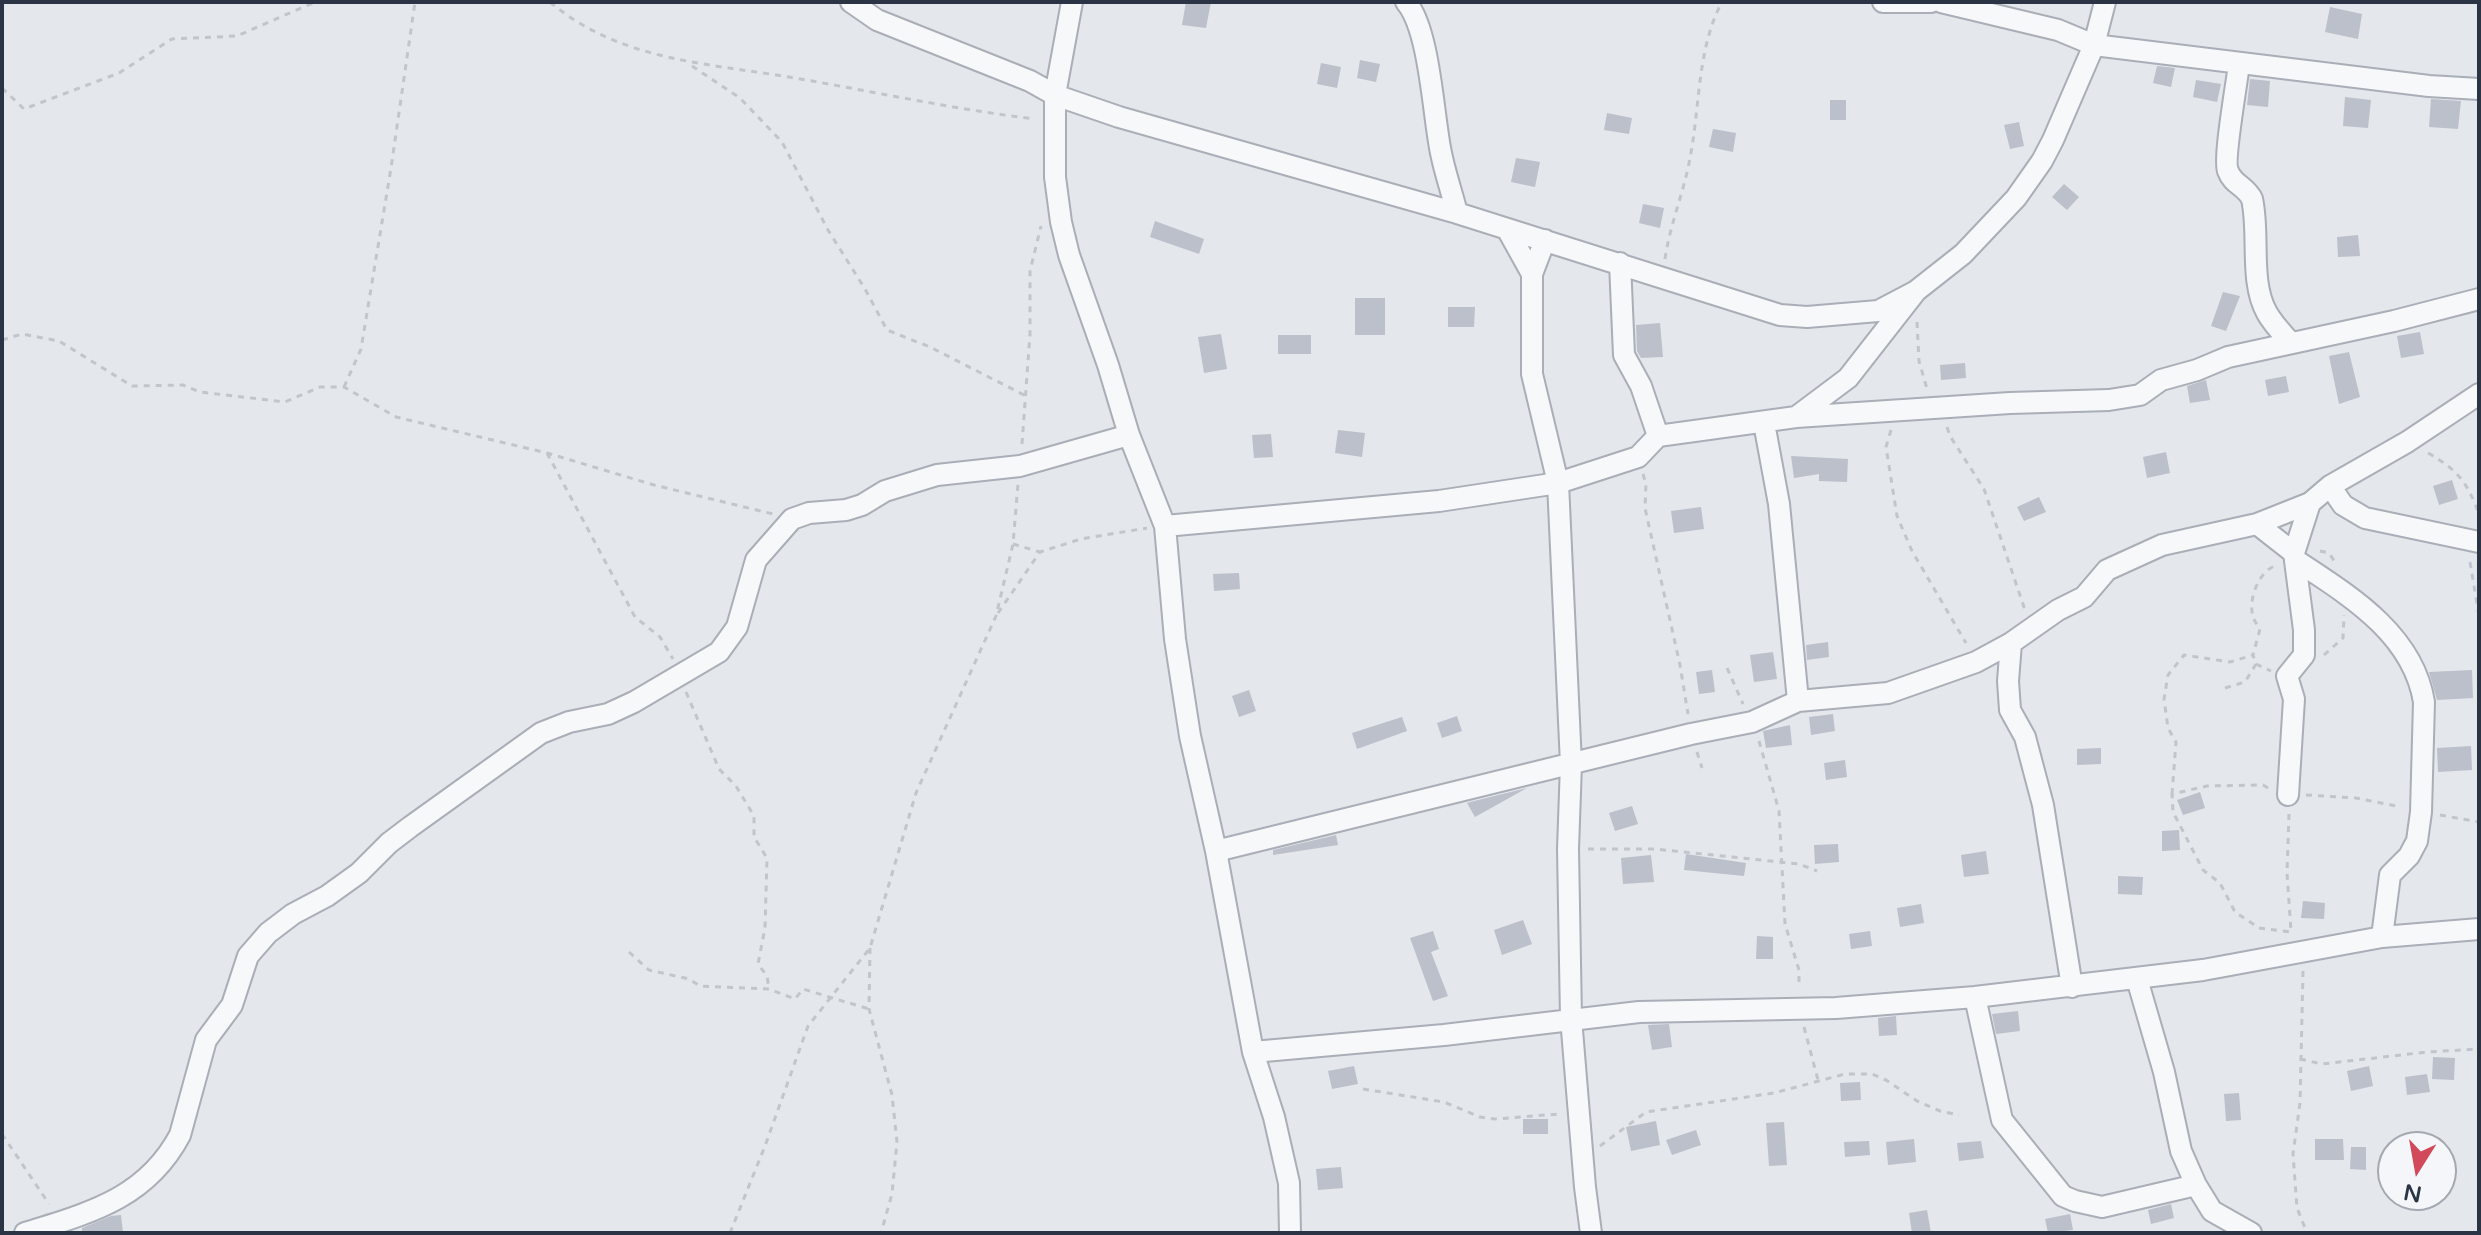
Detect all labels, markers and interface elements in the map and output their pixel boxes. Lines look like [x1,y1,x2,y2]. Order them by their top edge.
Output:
north arrow [2377,1131,2457,1211]
text: N [2402,1178,2424,1207]

